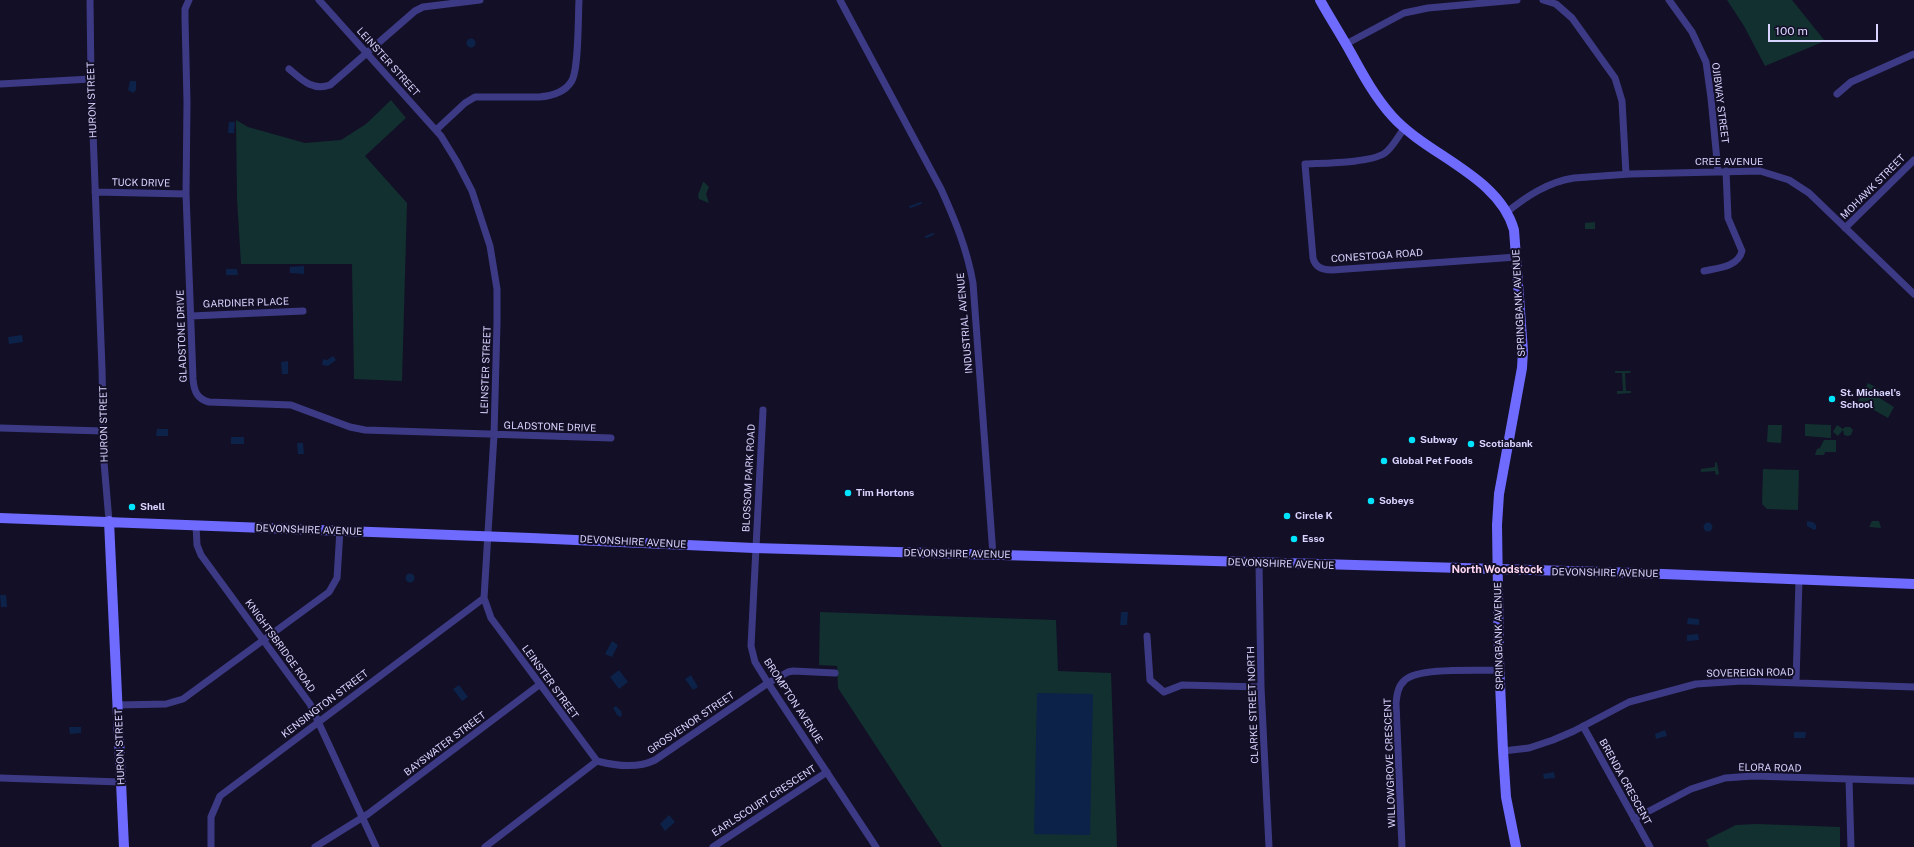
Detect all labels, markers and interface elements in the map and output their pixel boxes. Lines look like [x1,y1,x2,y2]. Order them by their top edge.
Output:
scale bar [1770,16,1880,42]
text: 100 m [1775,24,1808,38]
street label: LEINSTER STREET [354,25,422,99]
street label: HURON STREET [85,62,99,138]
street label: OJIBWAY STREET [1709,62,1731,144]
street label: MOHAWK STREET [1838,152,1908,222]
street label: CREE AVENUE [1695,156,1763,168]
street label: TUCK DRIVE [112,176,170,190]
street label: CONESTOGA ROAD [1331,247,1423,265]
street label: SPRINGBANK AVENUE [1510,249,1528,357]
street label: INDUSTRIAL AVENUE [955,272,975,374]
street label: GLADSTONE DRIVE [174,290,190,382]
street label: GARDINER PLACE [203,296,289,310]
street label: LEINSTER STREET [478,326,494,414]
street label: HURON STREET [97,386,111,462]
place label: St. Michael's School [1840,387,1901,410]
marker: St. Michael's School [1827,394,1837,404]
street label: GLADSTONE DRIVE [504,419,596,435]
street label: BLOSSOM PARK ROAD [740,424,758,532]
place label: Subway [1420,434,1458,446]
marker: Subway [1407,435,1417,445]
place label: Scotiabank [1479,438,1533,450]
marker: Scotiabank [1466,439,1476,449]
place label: Global Pet Foods [1392,455,1473,467]
marker: Global Pet Foods [1379,456,1389,466]
place label: Tim Hortons [856,487,914,499]
marker: Tim Hortons [843,488,853,498]
place label: Sobeys [1379,495,1414,507]
marker: Sobeys [1366,496,1376,506]
place label: Shell [140,501,165,513]
marker: Shell [127,502,137,512]
place label: Circle K [1295,510,1333,522]
marker: Circle K [1282,511,1292,521]
street label: DEVONSHIRE AVENUE [255,522,363,538]
street label: DEVONSHIRE AVENUE [579,533,687,551]
place label: Esso [1302,533,1325,545]
marker: Esso [1289,534,1299,544]
street label: DEVONSHIRE AVENUE [903,547,1011,561]
street label: DEVONSHIRE AVENUE [1227,556,1335,572]
district label: North Woodstock [1451,563,1543,577]
street label: DEVONSHIRE AVENUE [1551,566,1659,580]
street label: SPRINGBANK AVENUE [1492,582,1506,690]
street label: KNIGHTSBRIDGE ROAD [242,597,318,695]
street label: LEINSTER STREET [519,643,581,721]
street label: CLARKE STREET NORTH [1245,646,1261,764]
street label: BROMPTON AVENUE [761,656,825,746]
street label: SOVEREIGN ROAD [1706,666,1794,680]
street label: KENSINGTON STREET [279,667,371,741]
street label: GROSVENOR STREET [645,689,737,757]
street label: WILLOWGROVE CRESCENT [1382,698,1398,828]
street label: HURON STREET [113,709,127,785]
street label: BAYSWATER STREET [402,709,488,779]
street label: BRENDA CRESCENT [1596,737,1654,827]
street label: ELORA ROAD [1738,761,1802,775]
street label: EARLSCOURT CRESCENT [710,763,818,839]

